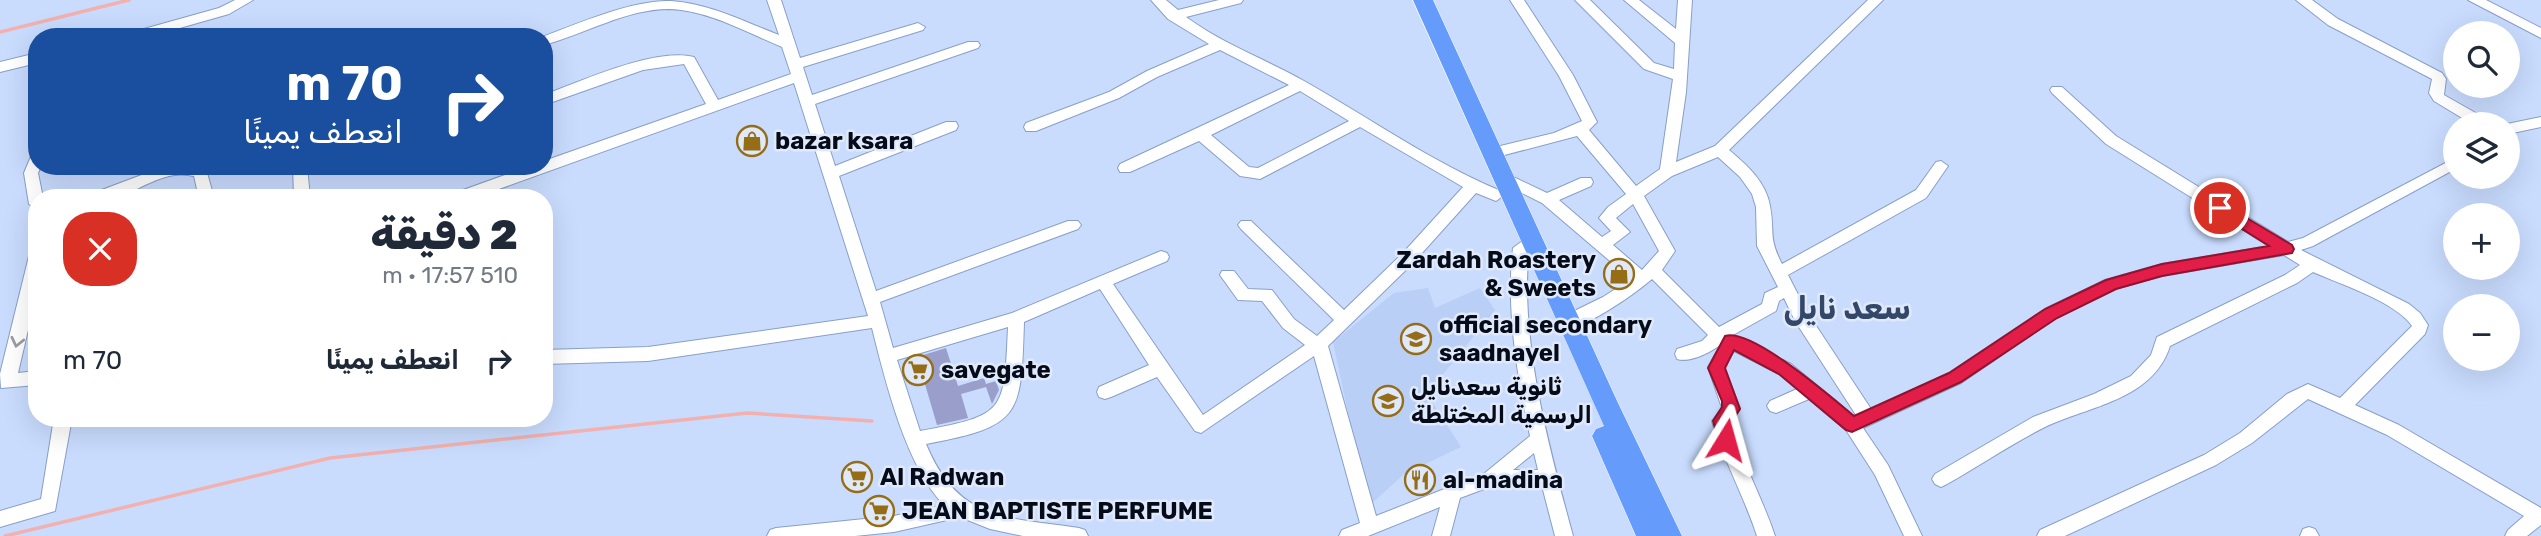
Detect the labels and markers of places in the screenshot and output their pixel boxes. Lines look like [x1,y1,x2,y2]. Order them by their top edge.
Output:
shop icon: bazar ksara [735,124,769,158]
place label: bazar ksara [775,127,913,155]
pin [2190,178,2250,238]
place label: Zardah Roastery & Sweets [1396,246,1596,302]
shop icon: Zardah Roastery & Sweets [1602,257,1636,291]
place label: official secondary saadnayel [1439,311,1652,367]
school or university icon: official secondary saadnayel [1399,322,1433,356]
supermarket icon: savegate [901,353,935,387]
place label: savegate [941,356,1051,384]
place label: ثانوية سعدنايل الرسمية المختلطة [1411,373,1592,429]
school or university icon: ثانوية سعدنايل الرسمية المختلطة [1371,384,1405,418]
supermarket icon: Al Radwan [840,460,874,494]
place label: Al Radwan [880,463,1004,491]
restaurant icon: al-madina [1403,463,1437,497]
place label: al-madina [1443,466,1563,494]
supermarket icon: JEAN BAPTISTE PERFUME [862,494,896,528]
place label: JEAN BAPTISTE PERFUME [902,497,1213,525]

